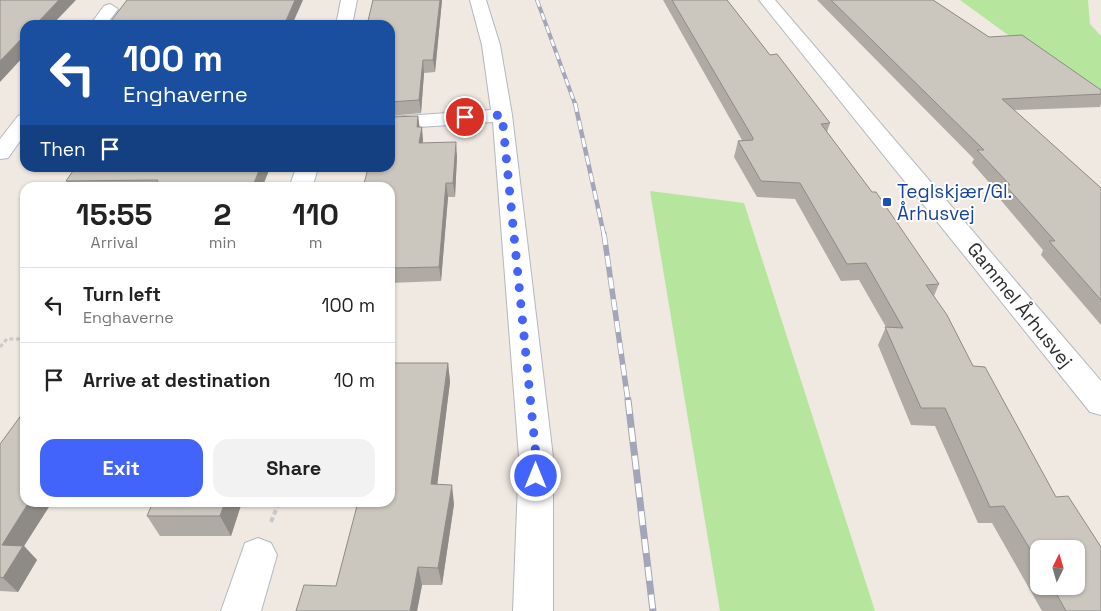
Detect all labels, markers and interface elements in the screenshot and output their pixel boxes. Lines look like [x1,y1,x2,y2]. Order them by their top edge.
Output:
text: 100 m [123,37,223,81]
icon: left [40,40,105,105]
text: Enghaverne [123,80,248,108]
pin [444,96,486,138]
icon: arrive [451,103,479,131]
icon: arrive [96,135,124,163]
text: Then [40,137,86,162]
place label: Teglskjær/Gl. Århusvej [897,179,1012,226]
text: 15:55 [76,195,153,234]
text: 2 [214,195,231,234]
text: 110 [292,195,339,234]
marker: Teglskjær/Gl. Århusvej [881,196,893,208]
text: Arrival [91,232,138,253]
text: min [209,232,236,253]
text: m [309,232,322,253]
street label: Gammel Århusvej [962,237,1078,373]
text: Turn left [83,282,161,307]
icon: left [40,291,68,319]
text: 100 m [321,293,375,318]
text: Enghaverne [83,307,174,328]
icon: arrive [40,366,68,394]
text: Arrive at destination [83,368,271,393]
text: 10 m [334,368,375,393]
button: Exit [40,439,203,497]
button: Share [213,439,375,497]
position arrow [509,449,561,501]
north arrow [1030,540,1085,595]
map controls [1030,540,1085,595]

